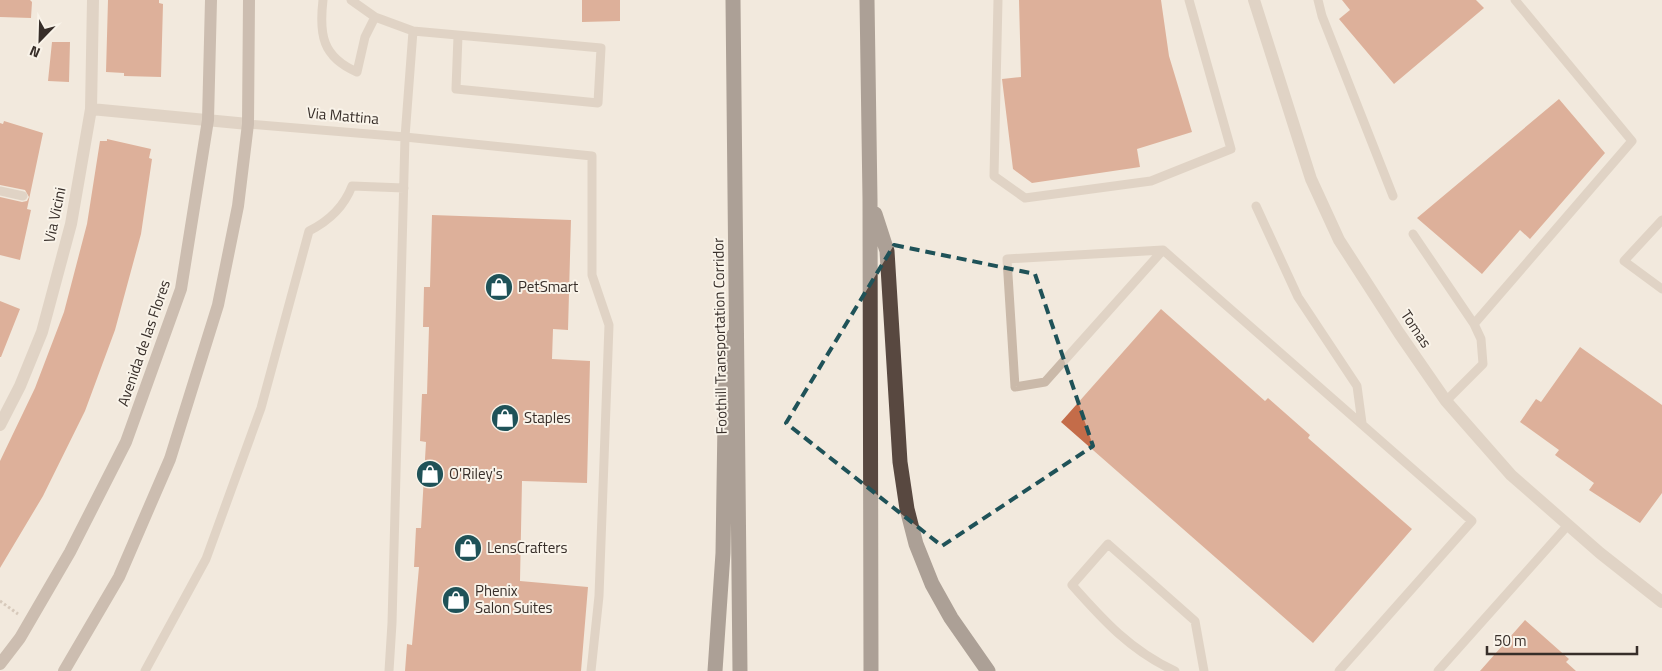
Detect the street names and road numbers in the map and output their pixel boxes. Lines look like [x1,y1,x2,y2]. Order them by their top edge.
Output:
street label: Via Mattina [306,101,381,130]
street label: Via Vicini [37,185,72,245]
street label: Foothill Transportation Corridor [706,237,733,435]
street label: Avenida de las Flores [111,277,176,409]
street label: Tomas [1395,305,1438,352]

